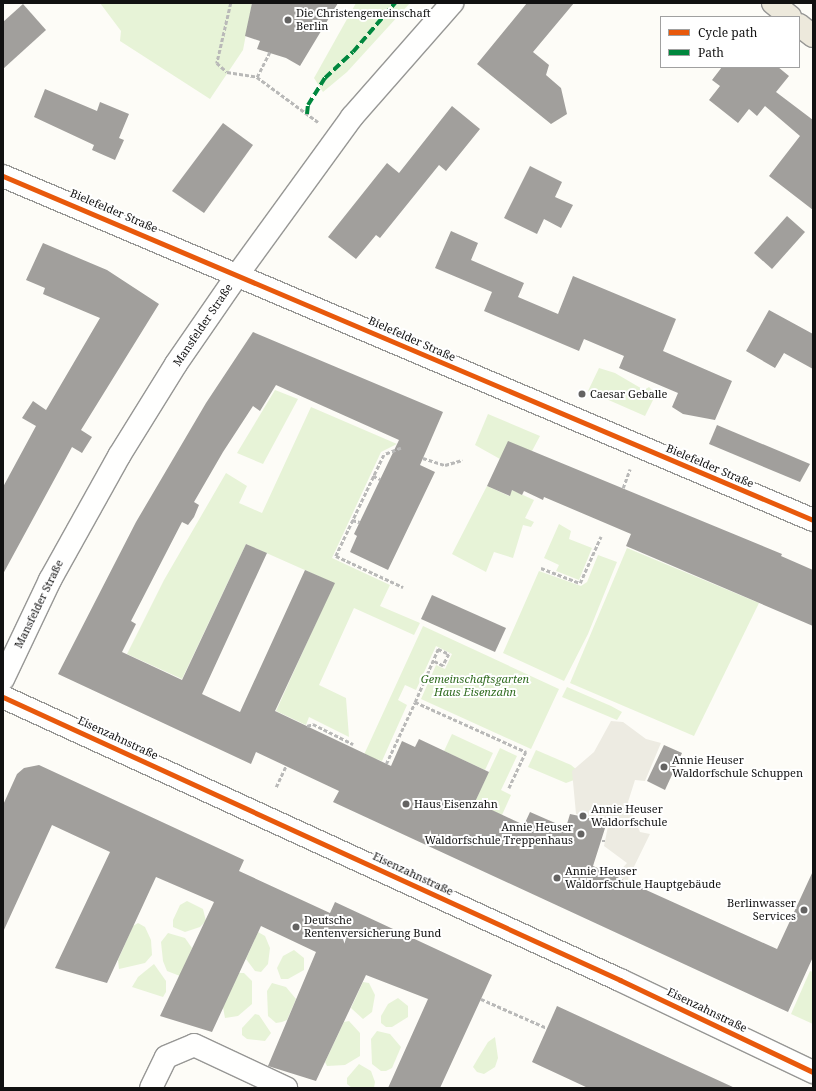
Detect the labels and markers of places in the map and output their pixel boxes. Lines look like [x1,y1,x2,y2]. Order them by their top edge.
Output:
place label: Die Christengemeinschaft Berlin [296,7,431,33]
marker: Die Christengemeinschaft Berlin [283,15,293,25]
place label: Caesar Geballe [590,387,667,401]
marker: Caesar Geballe [577,389,587,399]
place label: Annie Heuser Waldorfschule Schuppen [672,754,803,780]
marker: Annie Heuser Waldorfschule Schuppen [659,762,669,772]
place label: Haus Eisenzahn [414,797,498,811]
marker: Haus Eisenzahn [401,799,411,809]
place label: Annie Heuser Waldorfschule [591,803,667,829]
marker: Annie Heuser Waldorfschule [578,811,588,821]
place label: Annie Heuser Waldorfschule Treppenhaus [424,821,573,847]
marker: Annie Heuser Waldorfschule Treppenhaus [576,829,586,839]
place label: Annie Heuser Waldorfschule Hauptgebäude [565,865,721,891]
marker: Annie Heuser Waldorfschule Hauptgebäude [552,873,562,883]
place label: Berlinwasser Services [727,897,796,923]
marker: Berlinwasser Services [799,905,809,915]
place label: Deutsche Rentenversicherung Bund [304,914,441,940]
marker: Deutsche Rentenversicherung Bund [291,922,301,932]

